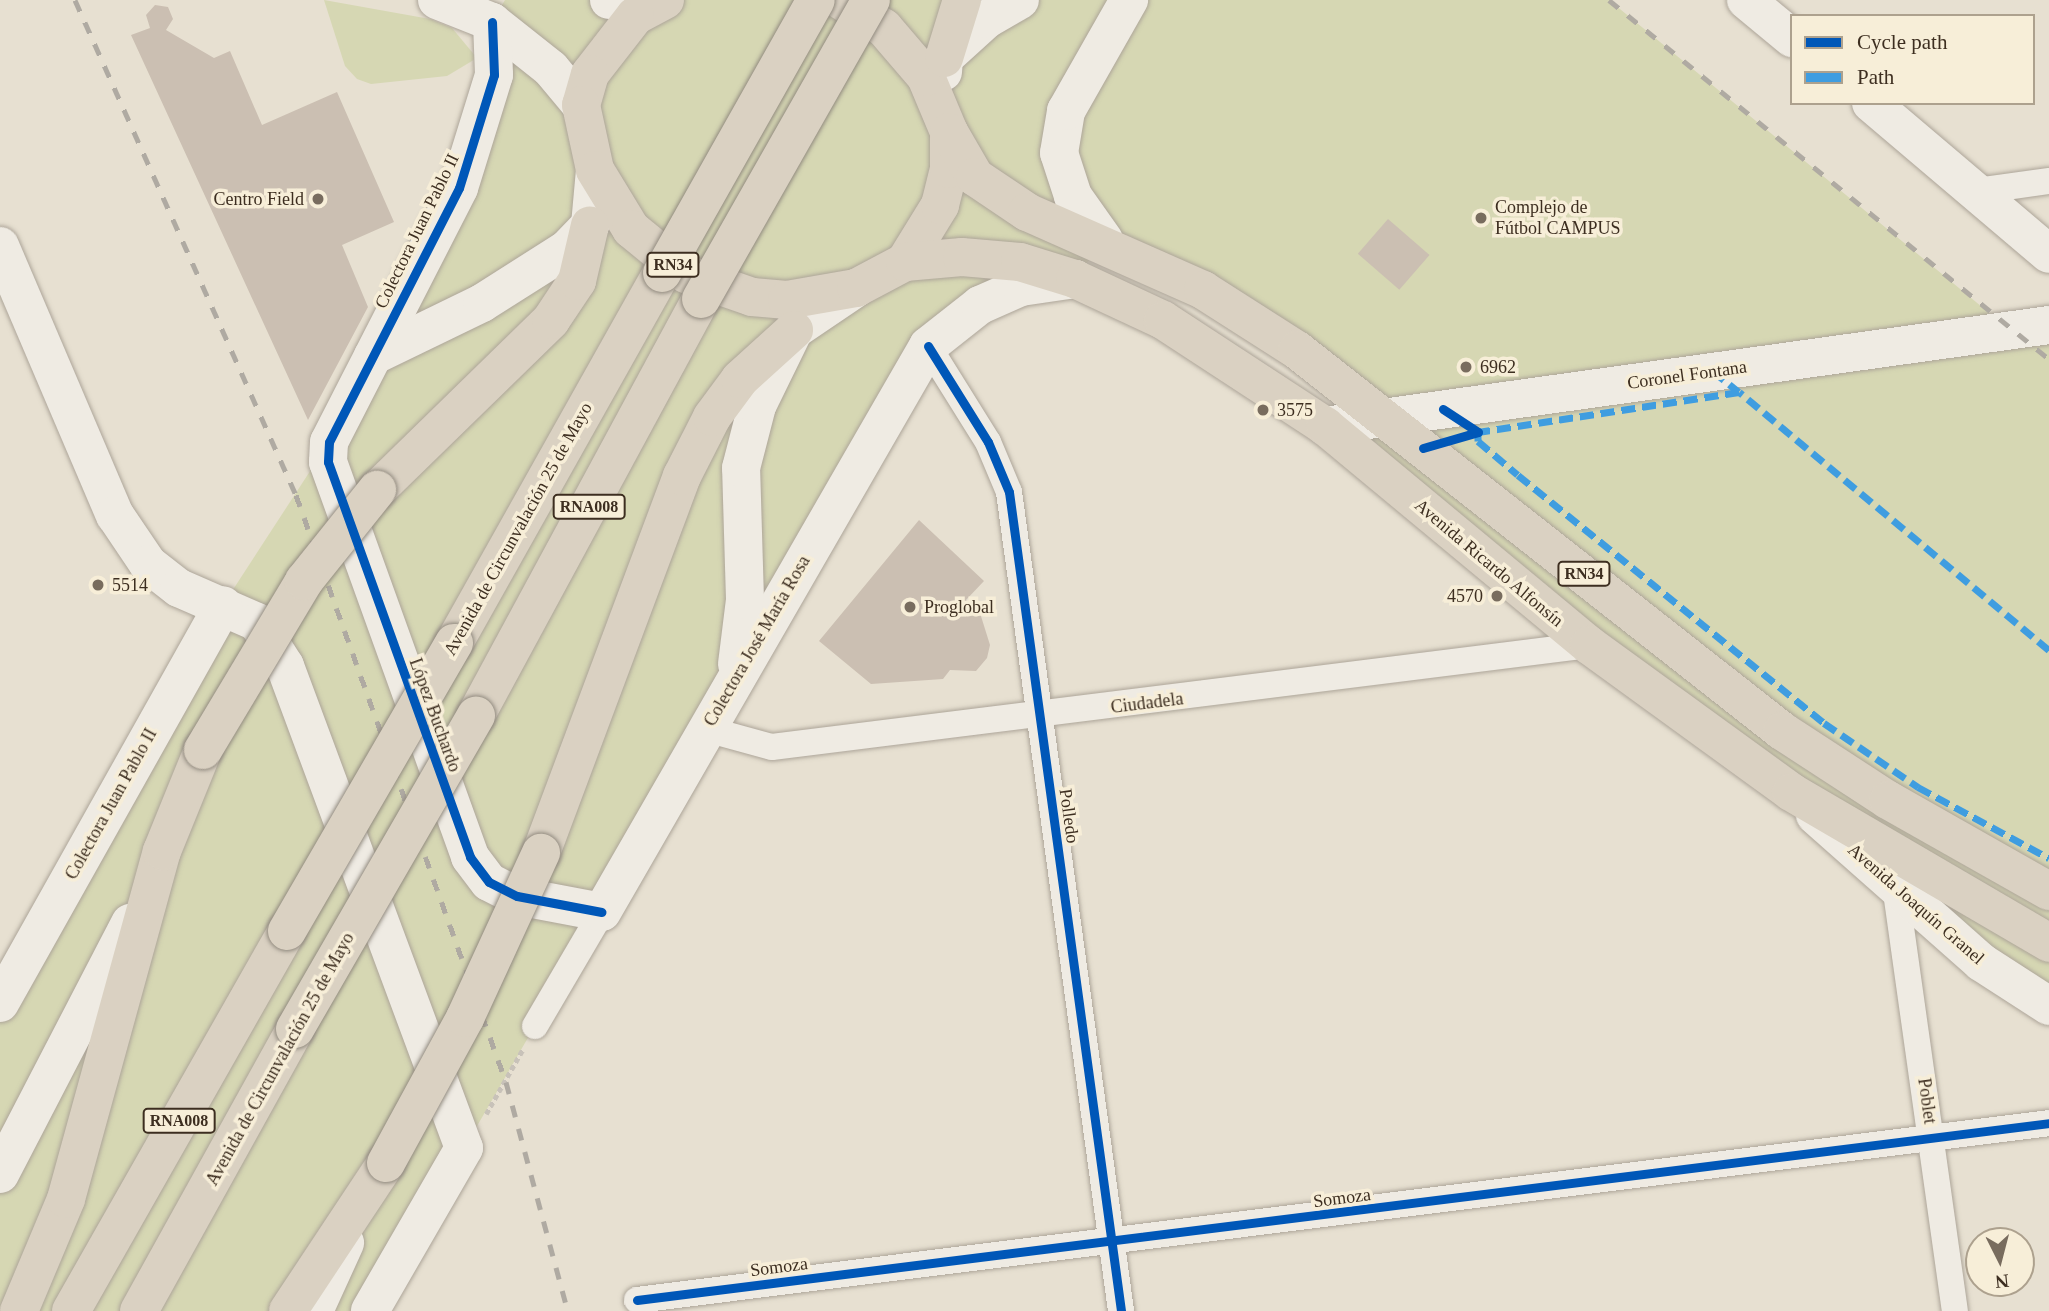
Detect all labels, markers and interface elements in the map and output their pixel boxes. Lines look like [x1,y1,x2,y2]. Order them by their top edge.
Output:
legend [1790,14,2035,105]
text: Cycle path [1857,30,1947,54]
text: Path [1857,65,1894,89]
street label: Colectora Juan Pablo II [370,150,464,312]
place label: Centro Field [214,188,304,210]
marker: Centro Field [310,191,326,207]
place label: Complejo de Fútbol CAMPUS [1495,197,1621,240]
marker: Complejo de Fútbol CAMPUS [1473,210,1489,226]
road number: RN34 [645,252,701,278]
place label: 6962 [1480,356,1516,378]
street label: Coronel Fontana [1626,356,1748,394]
marker: 6962 [1458,359,1474,375]
street label: Avenida de Circunvalación 25 de Mayo [439,399,597,659]
place label: 3575 [1277,399,1313,421]
marker: 3575 [1255,402,1271,418]
road number: RNA008 [552,494,626,520]
street label: Avenida Ricardo Alfonsín [1410,494,1568,632]
street label: Colectora José María Rosa [699,552,815,730]
road number: RN34 [1556,562,1612,586]
place label: 5514 [112,574,148,596]
marker: 5514 [90,577,106,593]
place label: 4570 [1447,585,1483,607]
marker: 4570 [1489,588,1505,604]
place label: Proglobal [924,596,994,618]
marker: Proglobal [902,599,918,615]
street label: López Buchardo [404,655,466,775]
street label: Ciudadela [1109,688,1185,718]
street label: Colectora Juan Pablo II [60,725,162,883]
street label: Polledo [1054,787,1084,845]
street label: Avenida Joaquín Granel [1843,839,1989,969]
street label: Avenida de Circunvalación 25 de Mayo [201,929,359,1189]
street label: Poblet [1913,1077,1941,1125]
road number: RNA008 [142,1108,216,1134]
street label: Somoza [1312,1184,1372,1212]
north arrow [1965,1227,2035,1297]
street label: Somoza [749,1253,809,1281]
text: N [1994,1270,2010,1293]

